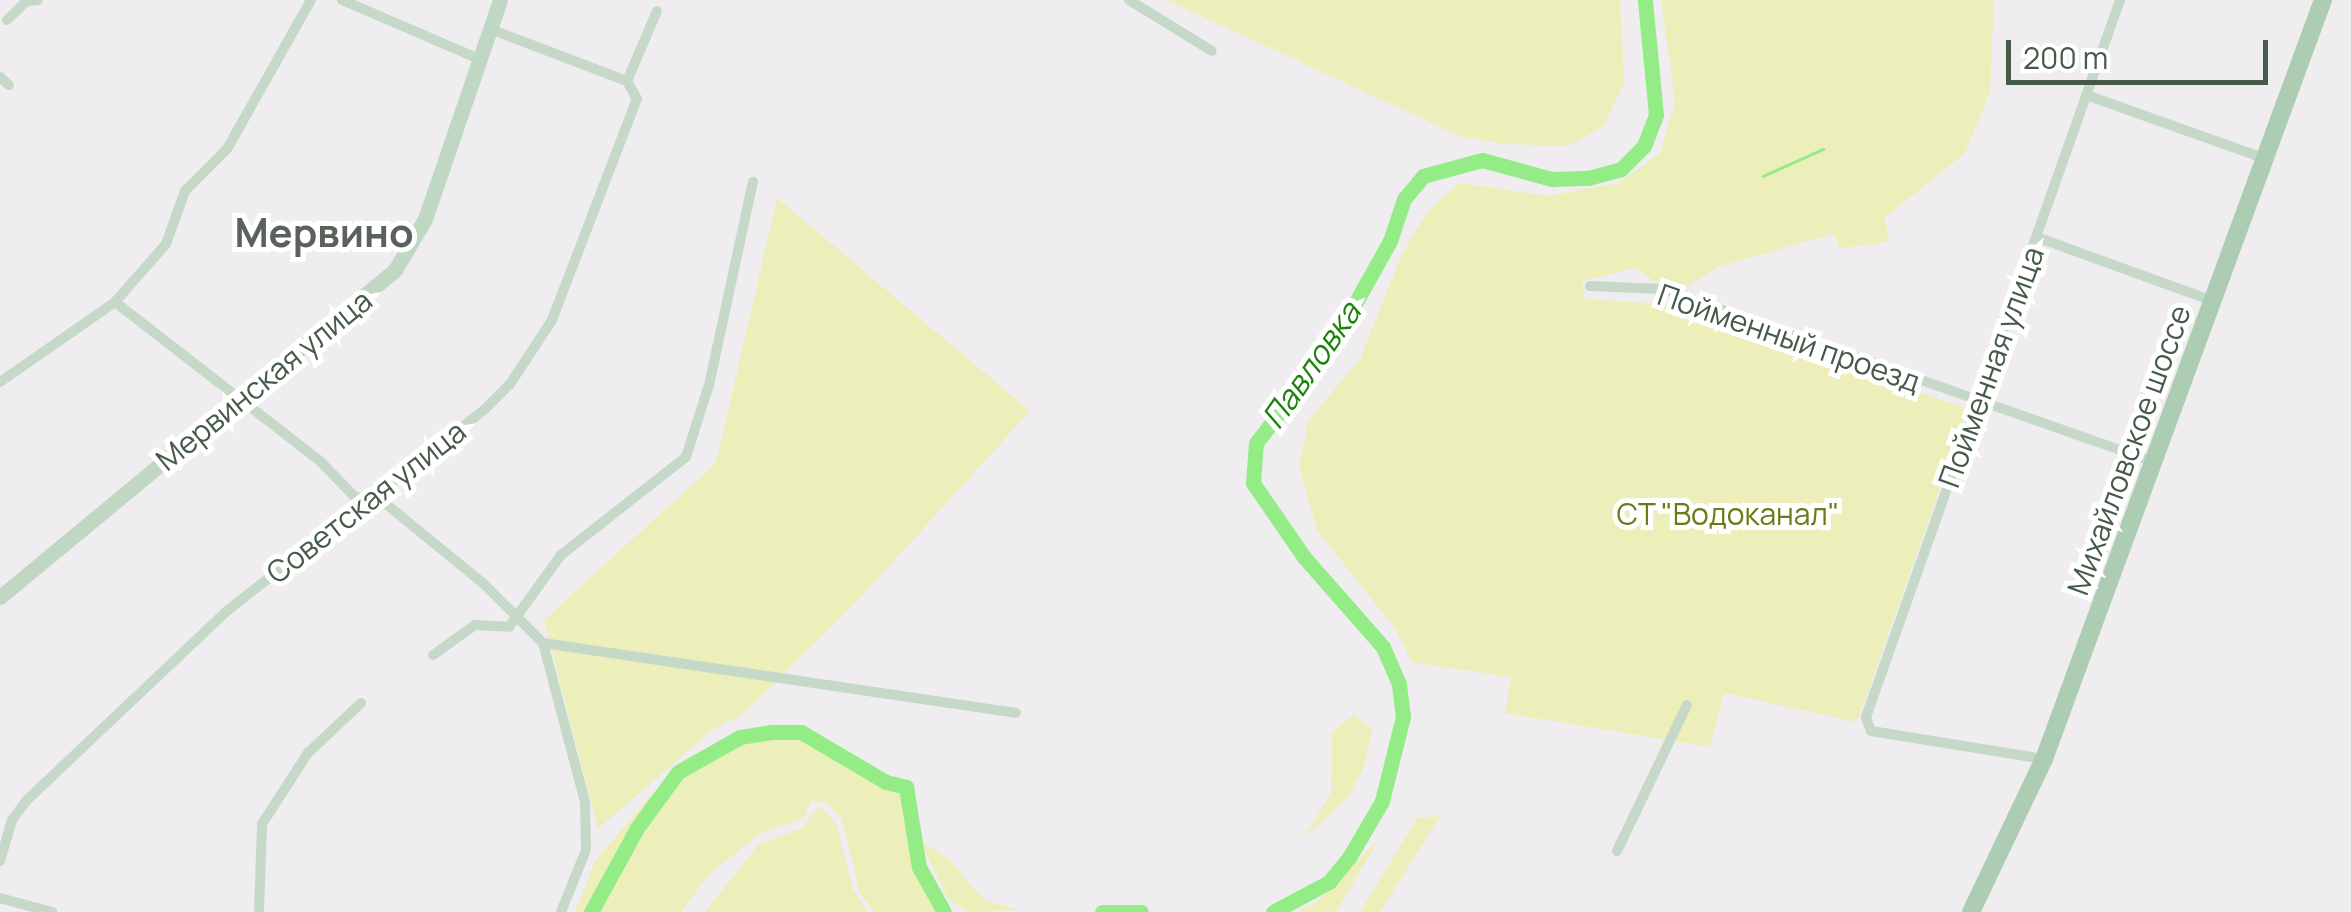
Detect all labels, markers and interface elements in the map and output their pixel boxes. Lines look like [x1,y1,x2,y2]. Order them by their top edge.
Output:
scale bar [2011,20,2274,82]
text: 200 m [2023,37,2108,78]
district label: Мервино [234,208,414,256]
street label: Пойменная улица [1931,242,2051,492]
street label: Пойменный проезд [1653,276,1925,400]
street label: Мервинская улица [149,282,379,478]
water label: Павловка [1254,295,1368,435]
street label: Михайловское шоссе [2060,300,2198,600]
street label: Советская улица [259,413,473,591]
park label: СТ "Водоканал" [1616,496,1840,532]

